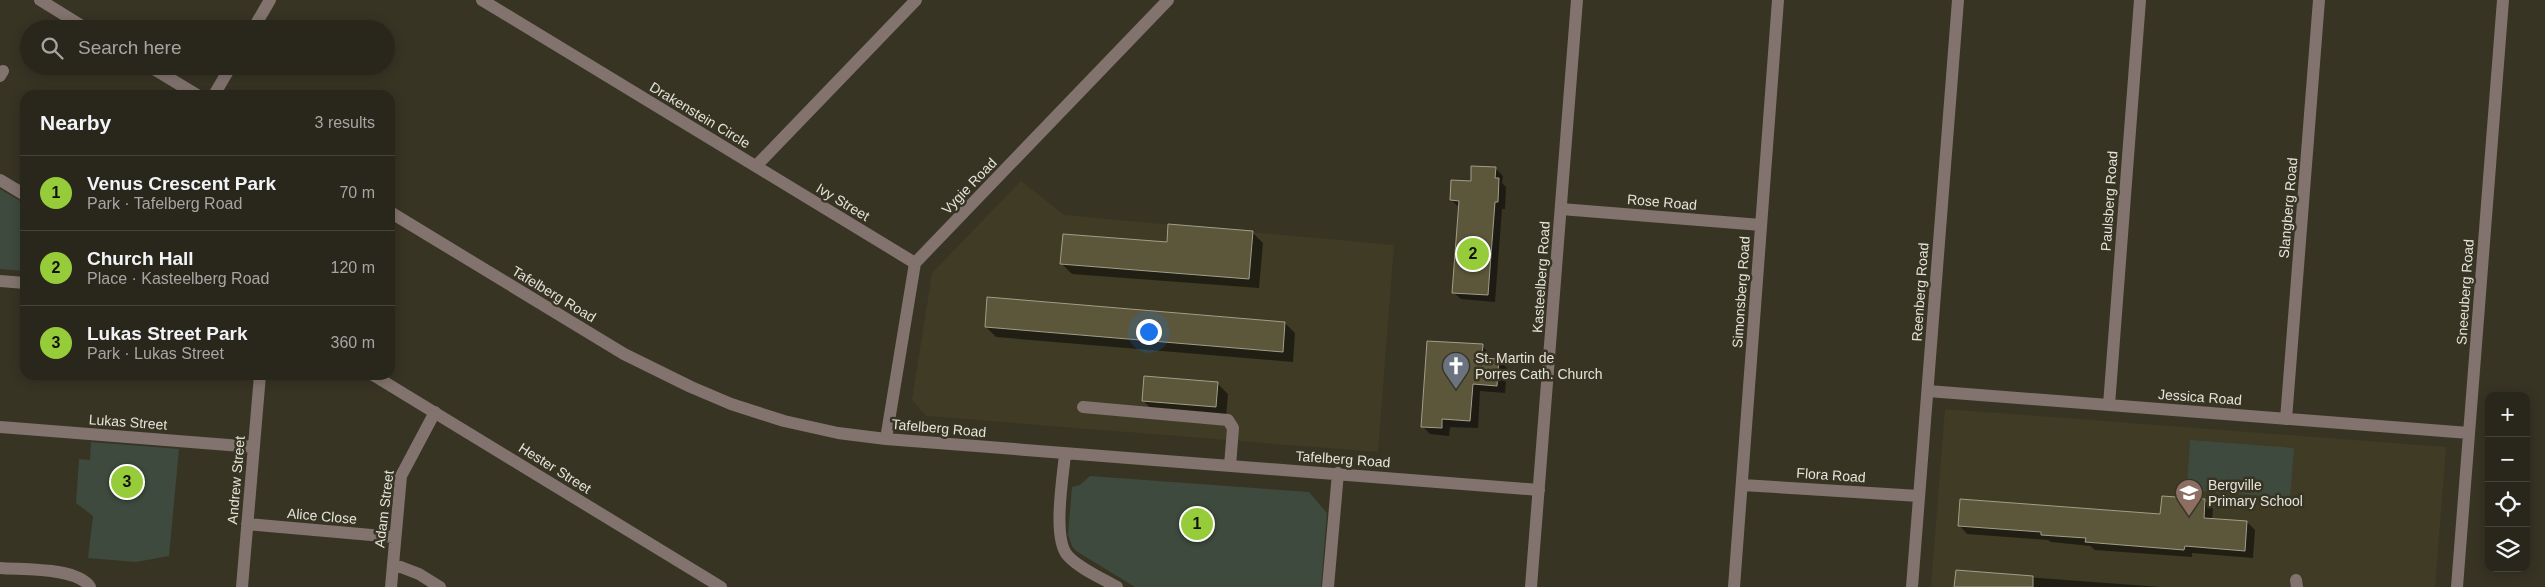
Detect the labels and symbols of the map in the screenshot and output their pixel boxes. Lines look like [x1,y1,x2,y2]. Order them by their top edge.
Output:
street label: Drakenstein Circle [647,79,753,151]
street label: Paulsberg Road [2098,150,2120,252]
street label: Vygie Road [938,155,1000,217]
street label: Slangberg Road [2276,157,2300,259]
street label: Ivy Street [814,180,873,224]
street label: Rose Road [1626,191,1698,213]
street label: Kasteelberg Road [1529,221,1553,333]
pin: 2 [1457,235,1489,273]
street label: Simonsberg Road [1729,236,1753,348]
street label: Sneeuberg Road [2453,239,2477,345]
street label: Reenberg Road [1909,242,1931,342]
street label: Tafelberg Road [509,263,599,325]
your location [1136,319,1162,345]
place label: St. Martin de Porres Cath. Church [1475,350,1603,382]
church icon: St. Martin de Porres Cath. Church [1441,351,1471,390]
street label: Jessica Road [2158,386,2242,408]
street label: Lukas Street [88,411,168,433]
street label: Tafelberg Road [891,416,987,440]
street label: Andrew Street [224,435,248,525]
street label: Hester Street [516,439,594,497]
street label: Tafelberg Road [1295,448,1391,470]
pin: 3 [111,463,143,501]
street label: Flora Road [1796,465,1866,485]
street label: Adam Street [371,469,397,549]
place label: Bergville Primary School [2208,477,2303,509]
school or university icon: Bergville Primary School [2174,478,2204,517]
street label: Alice Close [286,505,358,527]
pin: 1 [1181,505,1213,543]

